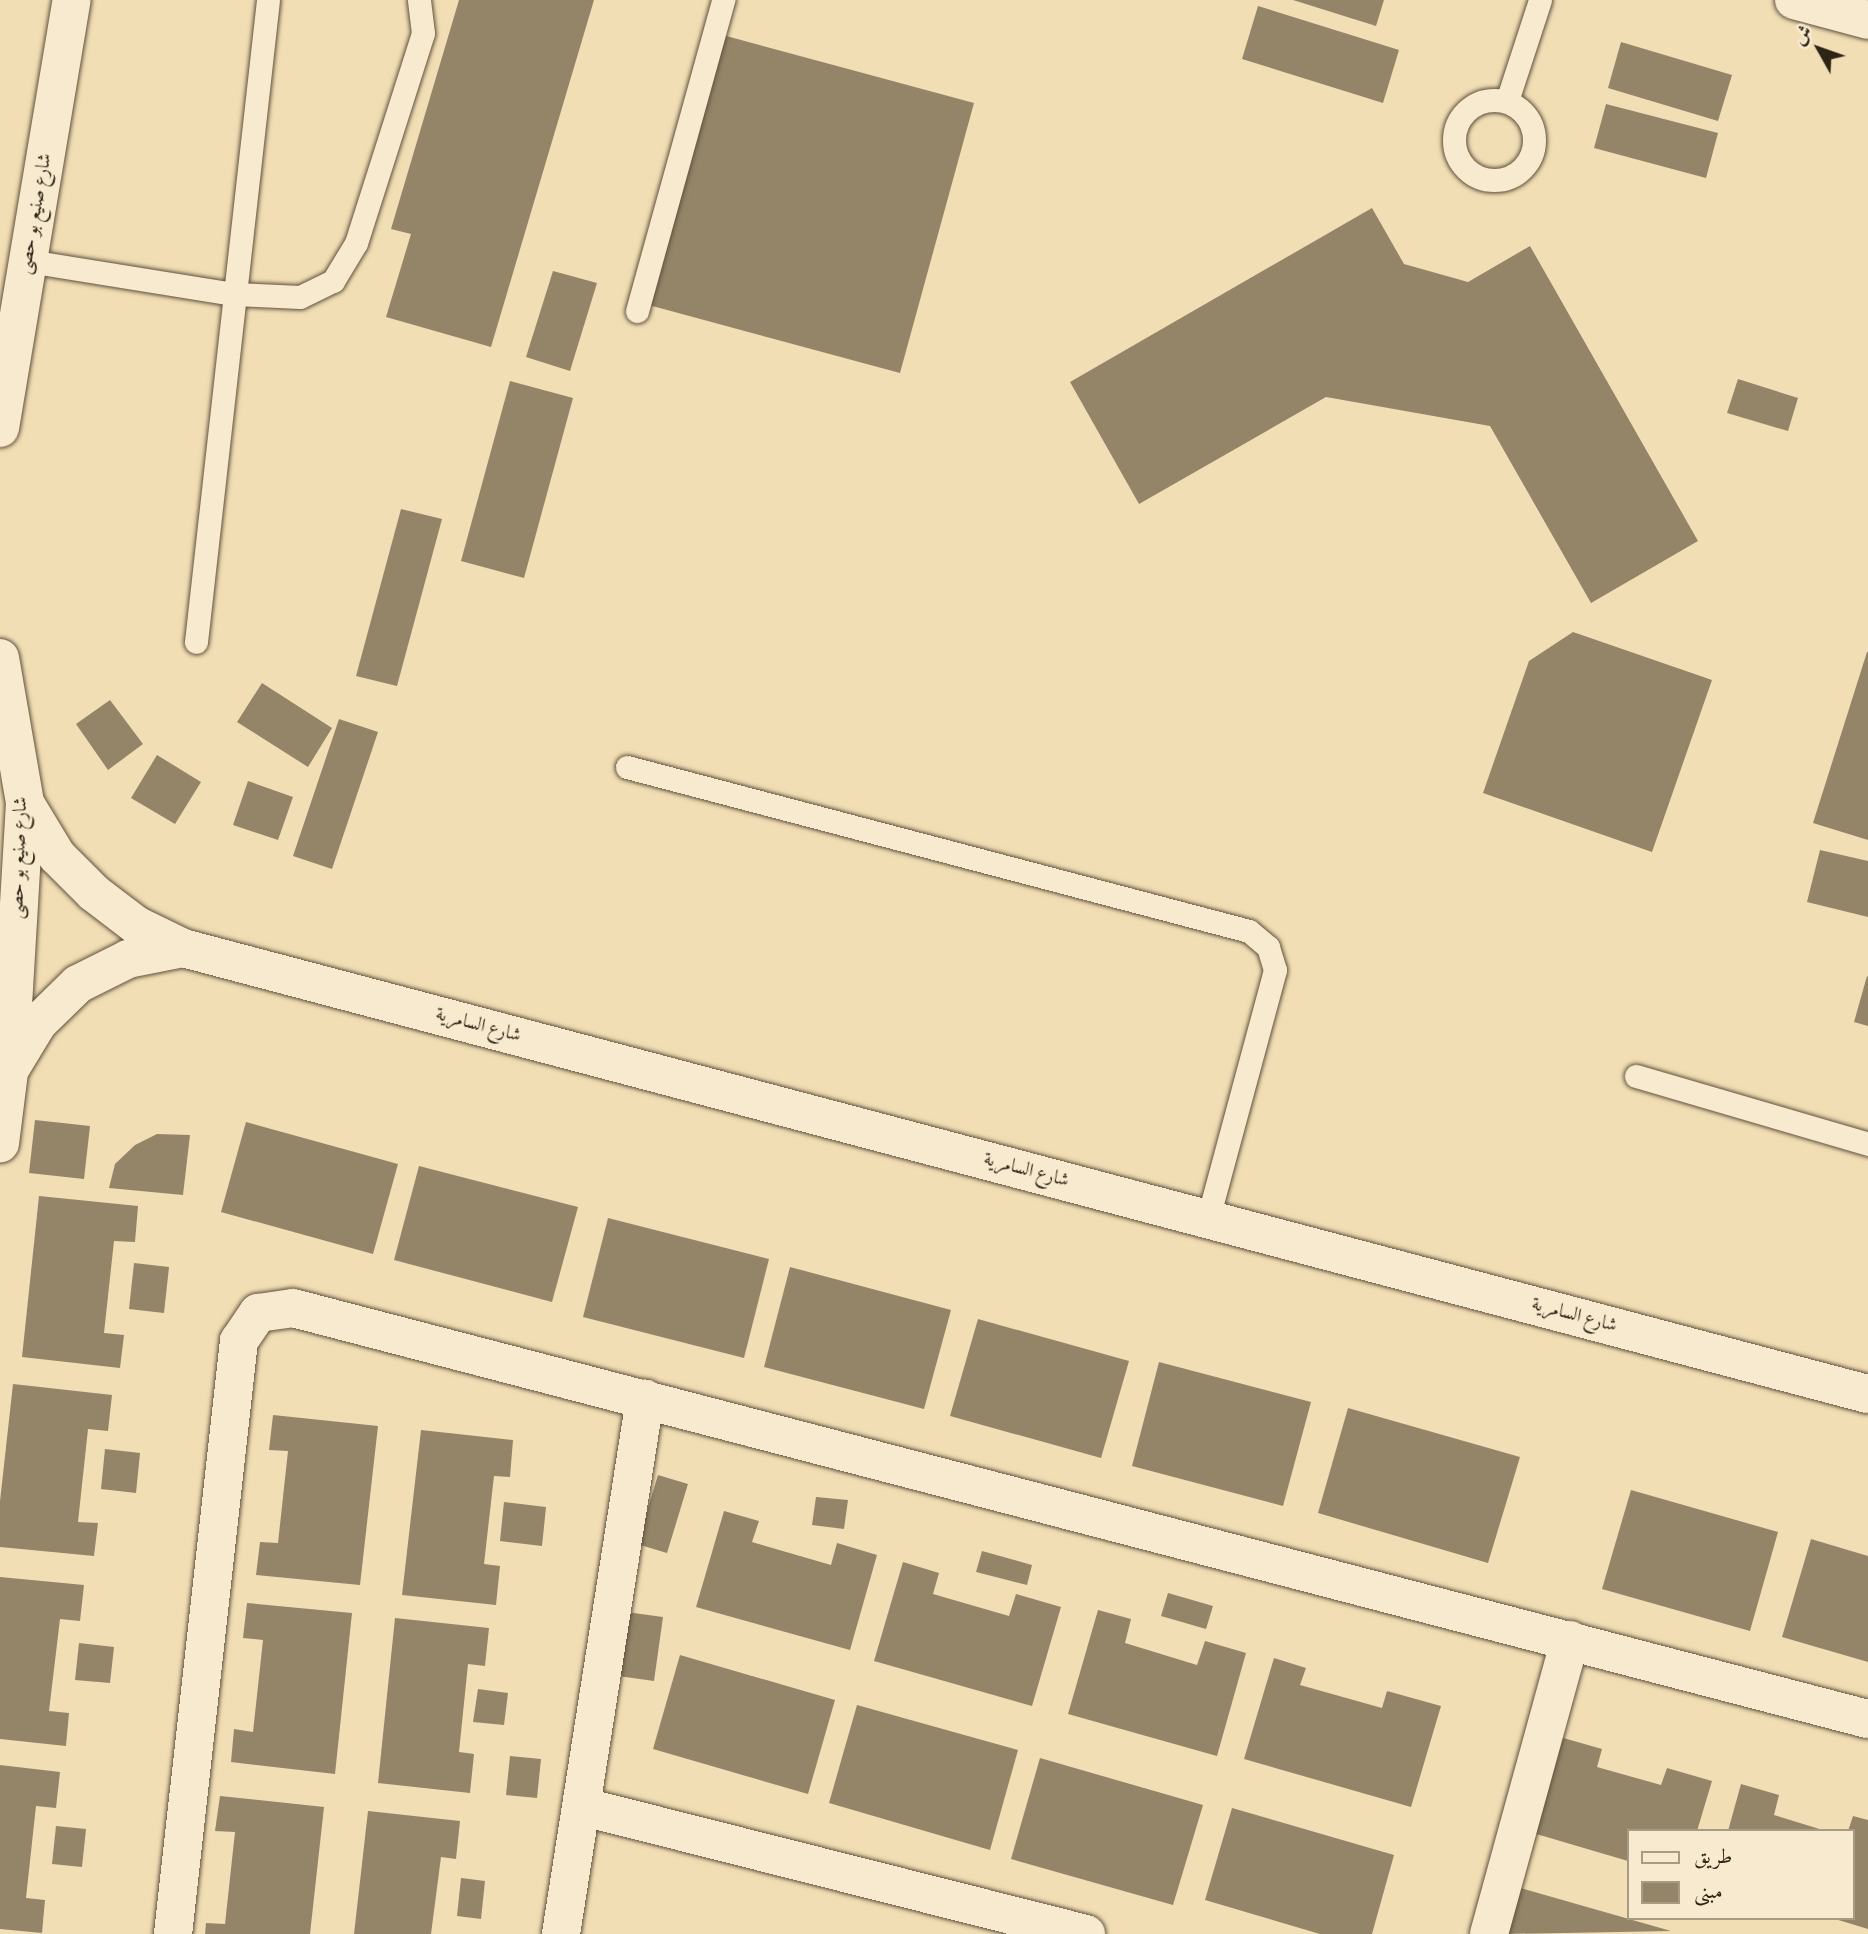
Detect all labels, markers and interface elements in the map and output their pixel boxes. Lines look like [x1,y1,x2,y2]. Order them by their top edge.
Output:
north arrow [1784,14,1854,84]
text: ش [1787,20,1819,51]
street label: شارع صنيع بو حصى [14,152,58,276]
street label: شارع صنيع بو حصى [6,796,34,920]
street label: شارع السامرية [433,1004,523,1048]
street label: شارع السامرية [981,1149,1071,1193]
street label: شارع السامرية [1529,1294,1619,1338]
legend [1626,1829,1854,1920]
text: طريق [1694,1843,1732,1872]
text: مبنى [1694,1878,1723,1907]

